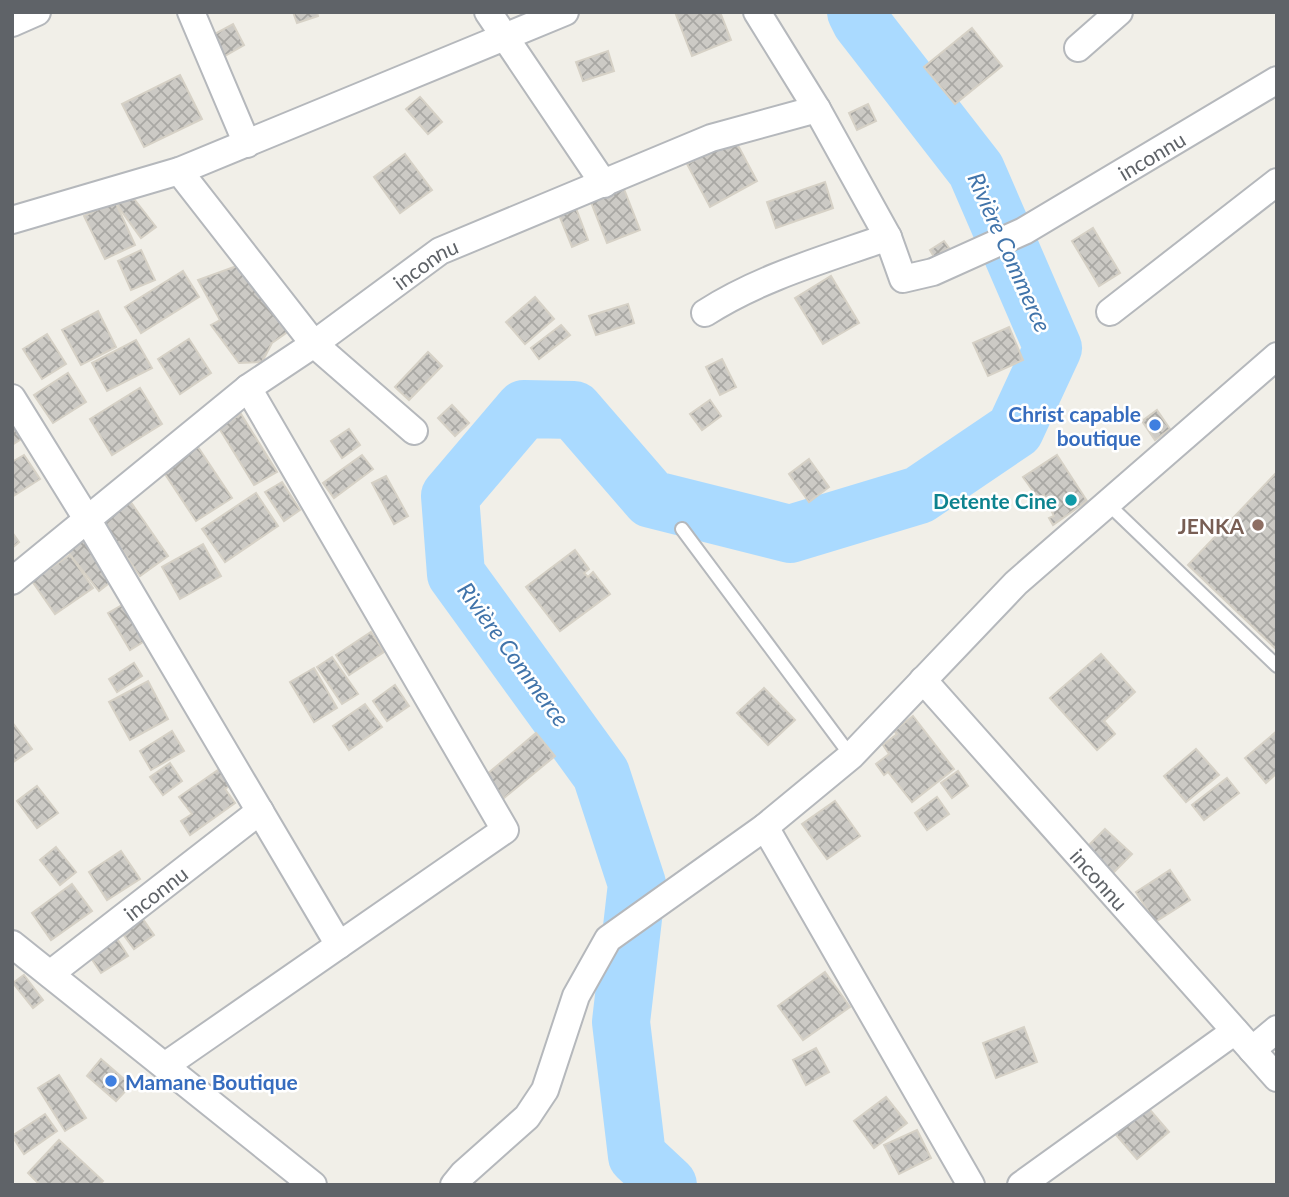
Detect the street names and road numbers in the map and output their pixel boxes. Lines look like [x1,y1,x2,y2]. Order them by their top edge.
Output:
street label: inconnu [1113,125,1189,185]
street label: inconnu [388,233,461,294]
street label: inconnu [1066,843,1134,915]
street label: inconnu [118,860,192,925]

